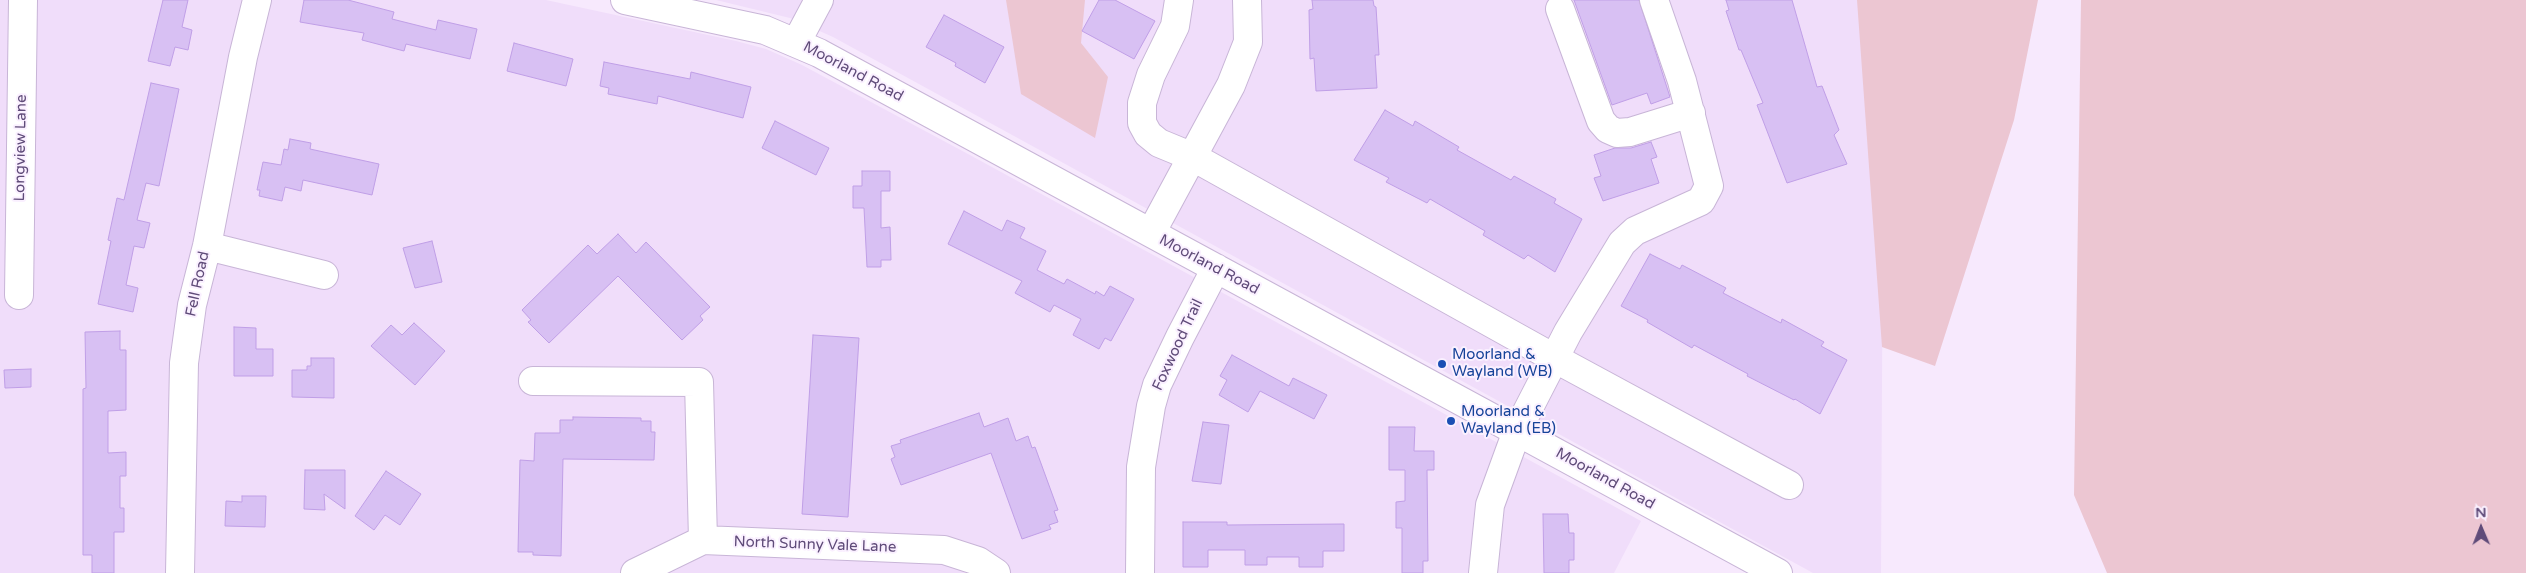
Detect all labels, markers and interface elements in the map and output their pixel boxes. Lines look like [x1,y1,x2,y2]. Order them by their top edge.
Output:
street label: Moorland Road [800,38,906,106]
street label: Longview Lane [11,94,31,202]
street label: Moorland Road [1156,231,1262,299]
street label: Fell Road [182,250,214,318]
street label: Foxwood Trail [1149,296,1207,394]
place label: Moorland & Wayland (WB) [1452,346,1552,381]
marker: Moorland & Wayland (WB) [1436,358,1448,370]
place label: Moorland & Wayland (EB) [1461,403,1556,438]
marker: Moorland & Wayland (EB) [1445,415,1457,427]
street label: Moorland Road [1552,444,1658,514]
north arrow [2456,503,2506,553]
text: N [2475,504,2487,521]
street label: North Sunny Vale Lane [733,533,897,557]

